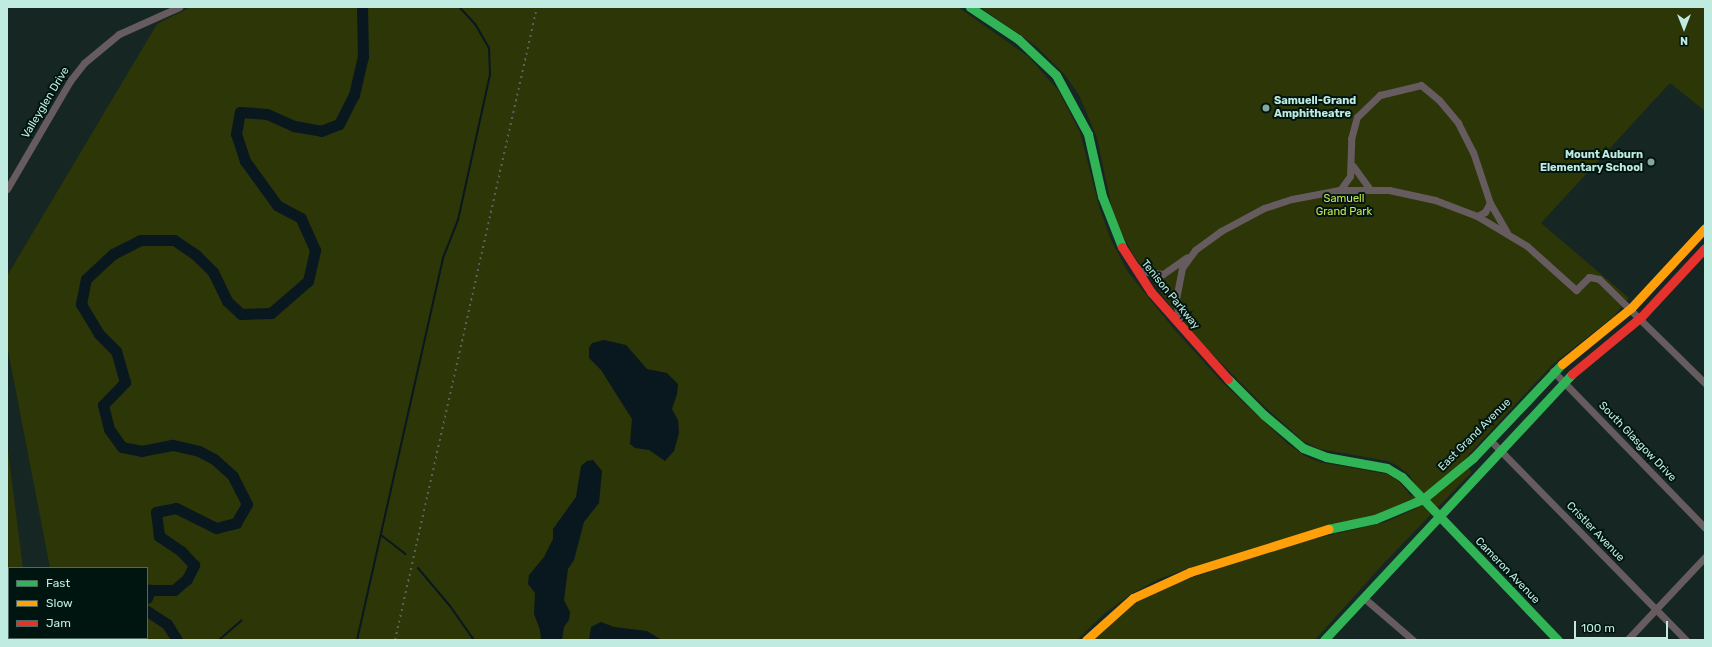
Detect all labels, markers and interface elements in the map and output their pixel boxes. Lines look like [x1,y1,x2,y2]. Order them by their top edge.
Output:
north arrow [1664,8,1704,48]
text: N [1680,34,1688,47]
street label: Valleyglen Drive [19,65,73,141]
place label: Samuell-Grand Amphitheatre [1274,95,1356,121]
marker: Samuell-Grand Amphitheatre [1261,103,1271,113]
place label: Mount Auburn Elementary School [1540,149,1643,175]
marker: Mount Auburn Elementary School [1646,157,1656,167]
park label: Samuell Grand Park [1316,193,1372,219]
street label: Tenison Parkway [1138,258,1202,332]
street label: East Grand Avenue [1436,396,1514,474]
street label: South Glasgow Drive [1595,399,1679,485]
street label: Cristler Avenue [1563,499,1627,565]
street label: Cameron Avenue [1472,535,1542,607]
legend [8,567,148,639]
text: Fast [46,576,70,590]
text: Slow [46,596,73,610]
scale bar [1576,613,1670,639]
text: Jam [46,616,71,630]
text: 100 m [1581,621,1615,635]

